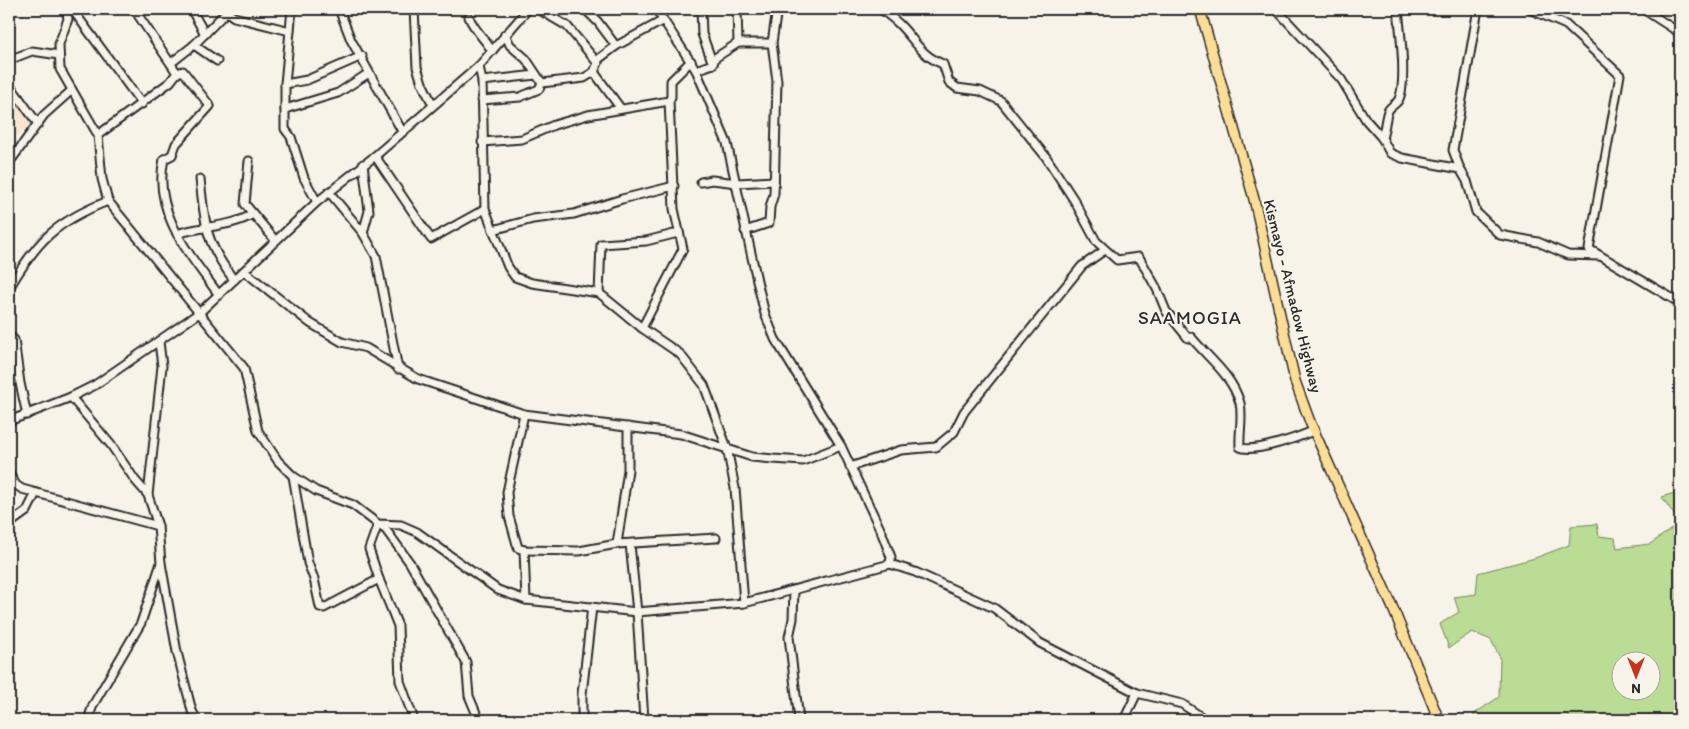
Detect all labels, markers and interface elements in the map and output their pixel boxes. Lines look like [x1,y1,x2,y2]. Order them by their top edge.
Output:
street label: Kismayo - Afmadow Highway [1260,197,1326,395]
district label: SAAMOGIA [1138,306,1242,329]
north arrow [1612,652,1662,702]
text: N [1631,680,1641,697]

